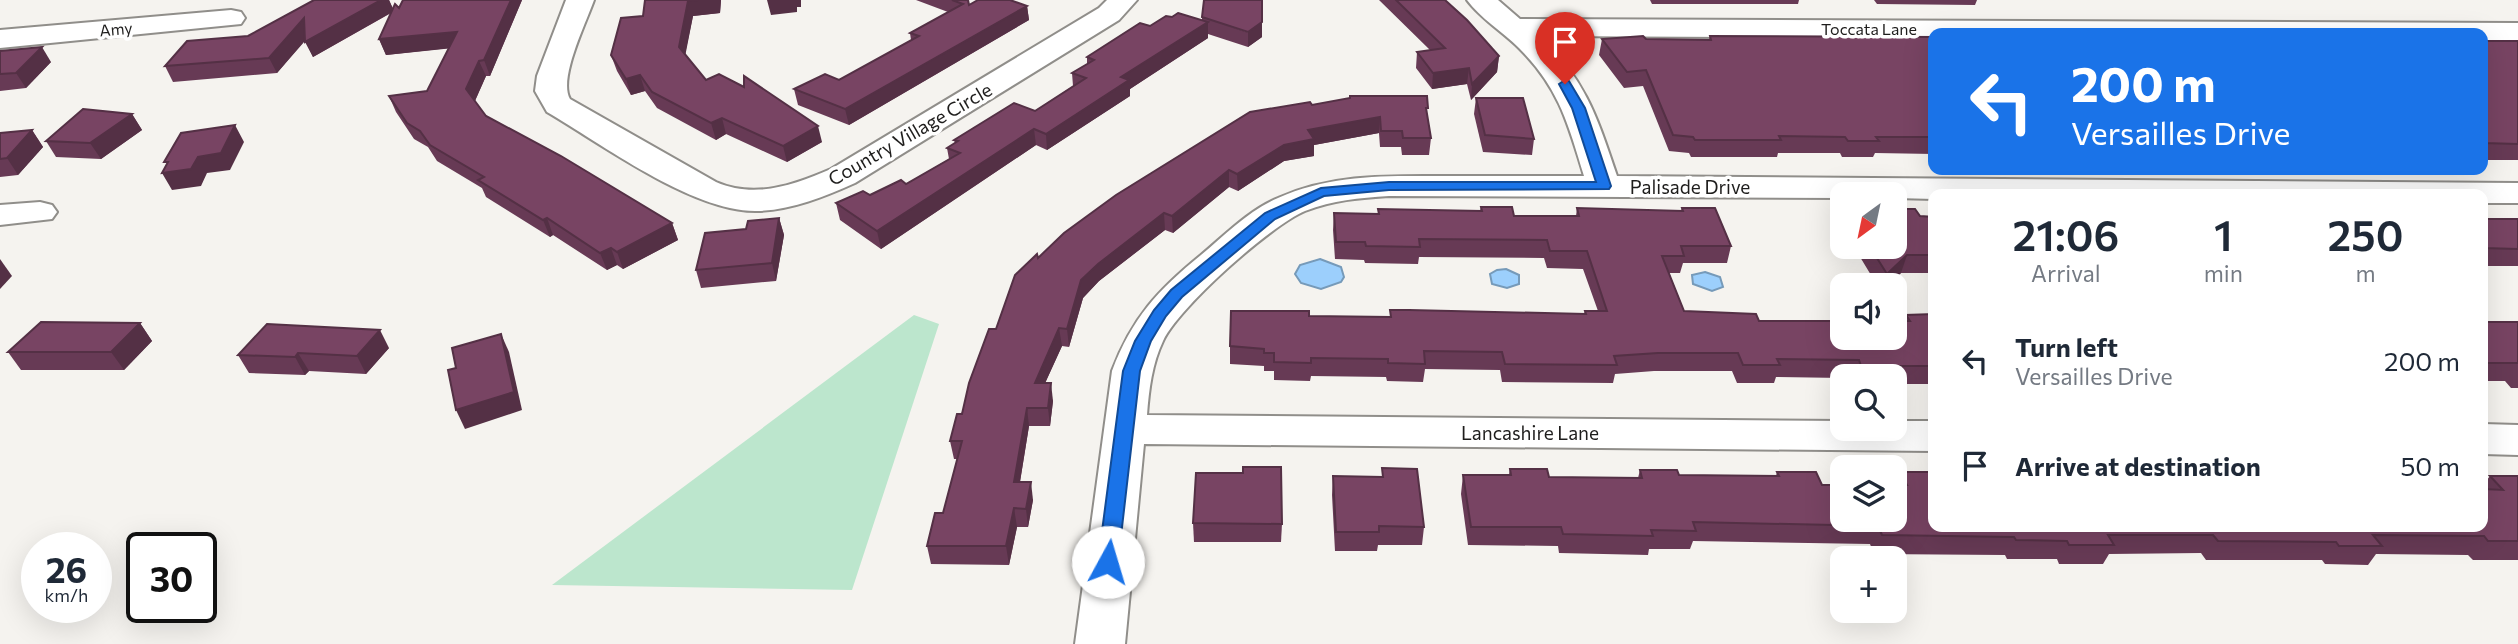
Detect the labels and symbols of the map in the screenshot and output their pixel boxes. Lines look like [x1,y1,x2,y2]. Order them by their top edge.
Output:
pin [1535,12.0,1595,84]
street label: Amy [99,18,133,39]
street label: Toccata Lane [1821,19,1917,38]
street label: Country Village Circle [824,77,996,190]
street label: Palisade Drive [1630,175,1750,198]
north arrow [1830,182,1908,259]
street label: Lancashire Lane [1461,421,1599,444]
position arrow [1071,525,1145,599]
speed limit sign: 30 [126,532,217,623]

